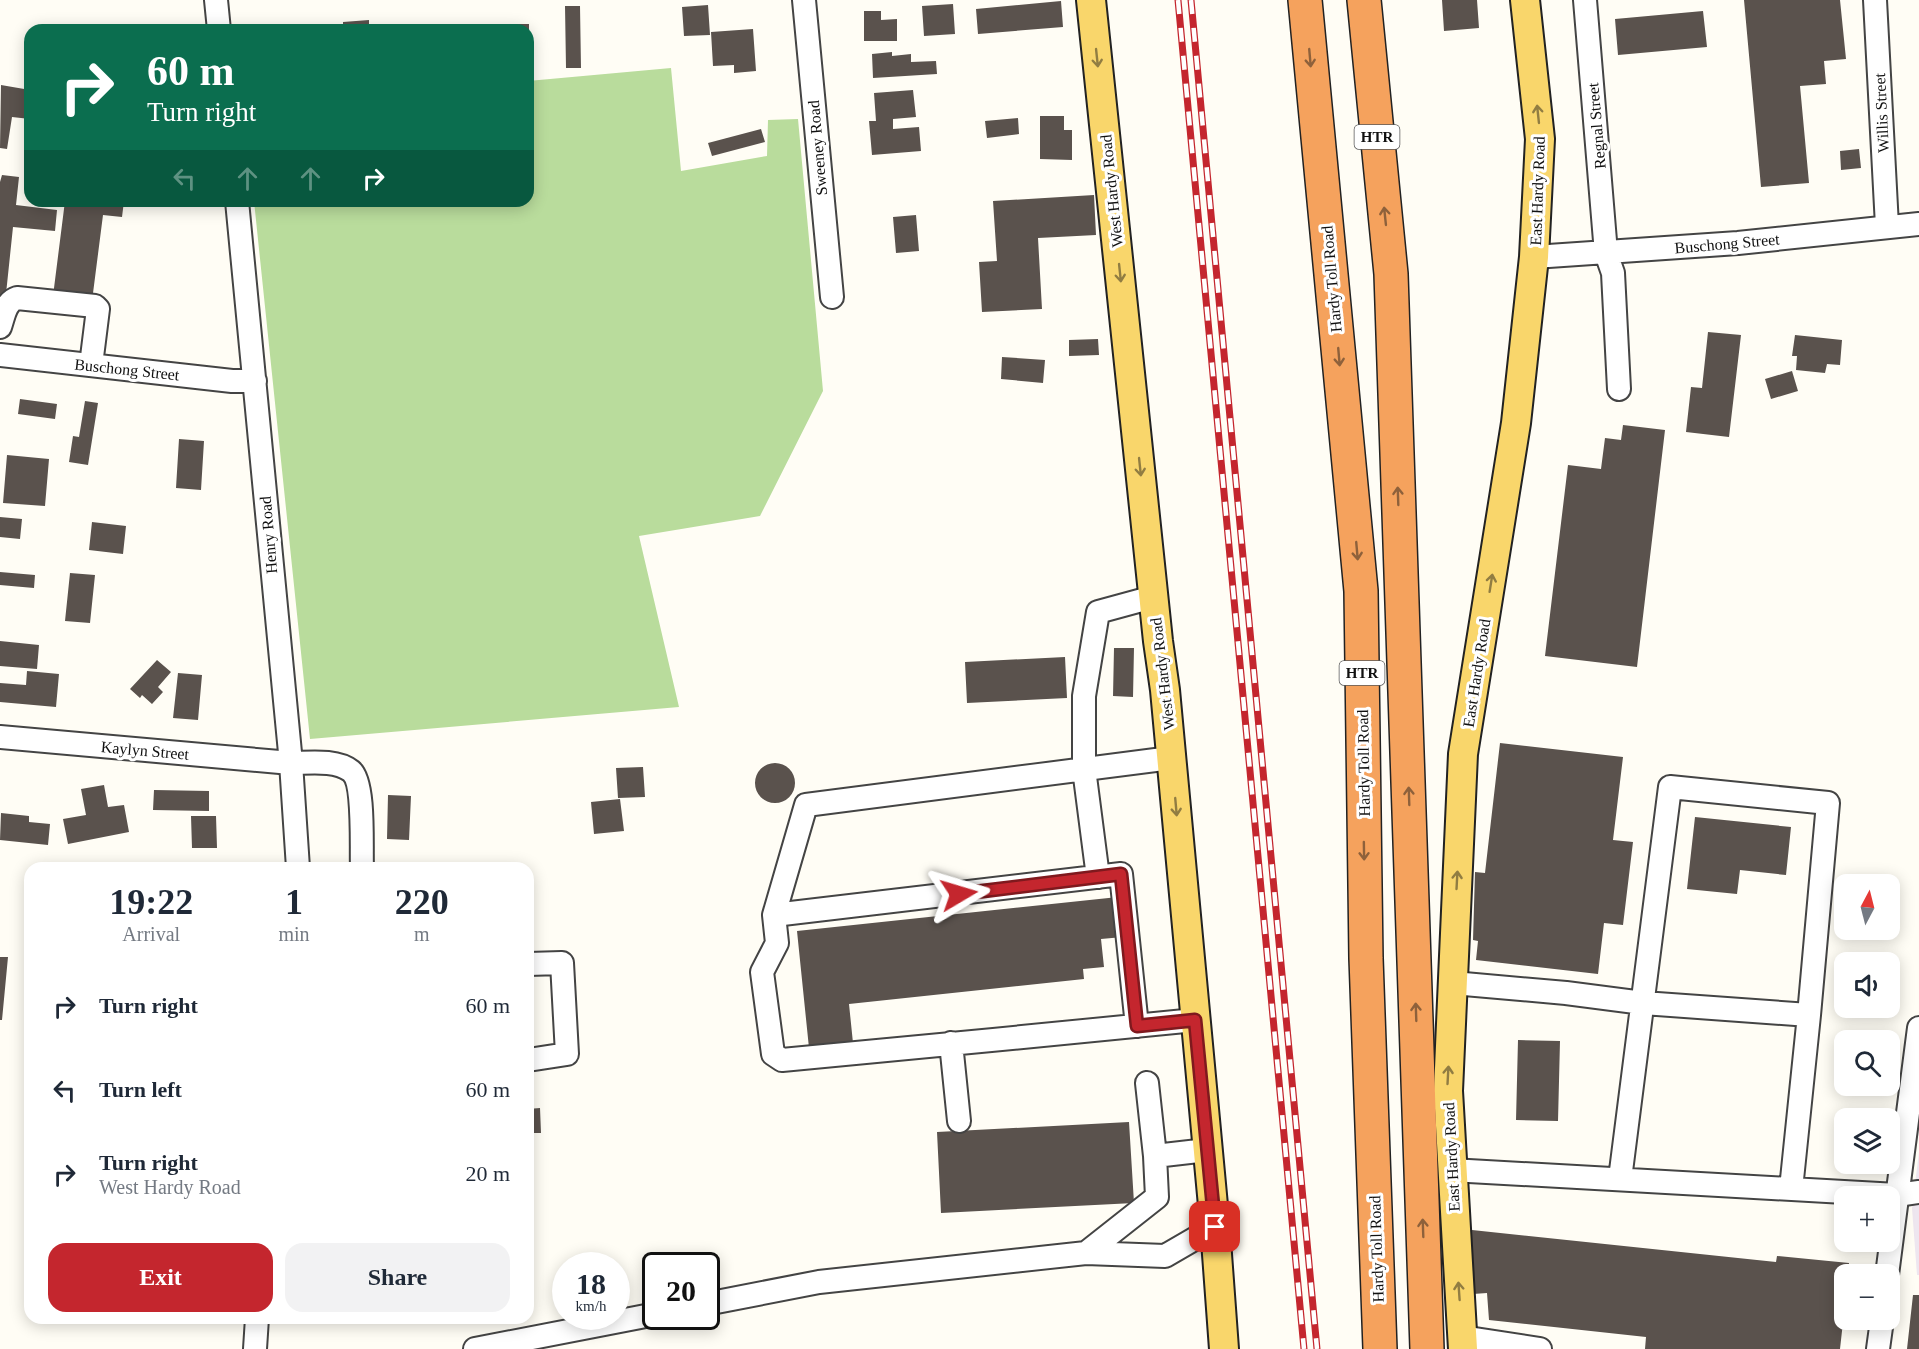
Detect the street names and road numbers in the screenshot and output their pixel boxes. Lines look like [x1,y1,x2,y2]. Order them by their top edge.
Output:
street label: Willis Street [1871,72,1892,153]
street label: Regnal Street [1584,81,1610,170]
street label: Sweeney Road [805,100,831,196]
road number: HTR [1354,125,1400,149]
street label: West Hardy Road [1097,134,1127,248]
street label: East Hardy Road [1527,136,1549,246]
street label: Hardy Toll Road [1318,225,1346,333]
street label: Buschong Street [1674,230,1781,258]
street label: Buschong Street [74,356,181,385]
street label: Henry Road [257,495,281,574]
street label: West Hardy Road [1147,617,1179,731]
street label: East Hardy Road [1460,618,1494,729]
road number: HTR [1340,661,1384,685]
street label: Hardy Toll Road [1354,709,1374,817]
street label: Kaylyn Street [100,738,190,764]
street label: East Hardy Road [1440,1102,1464,1212]
street label: Hardy Toll Road [1366,1195,1388,1303]

